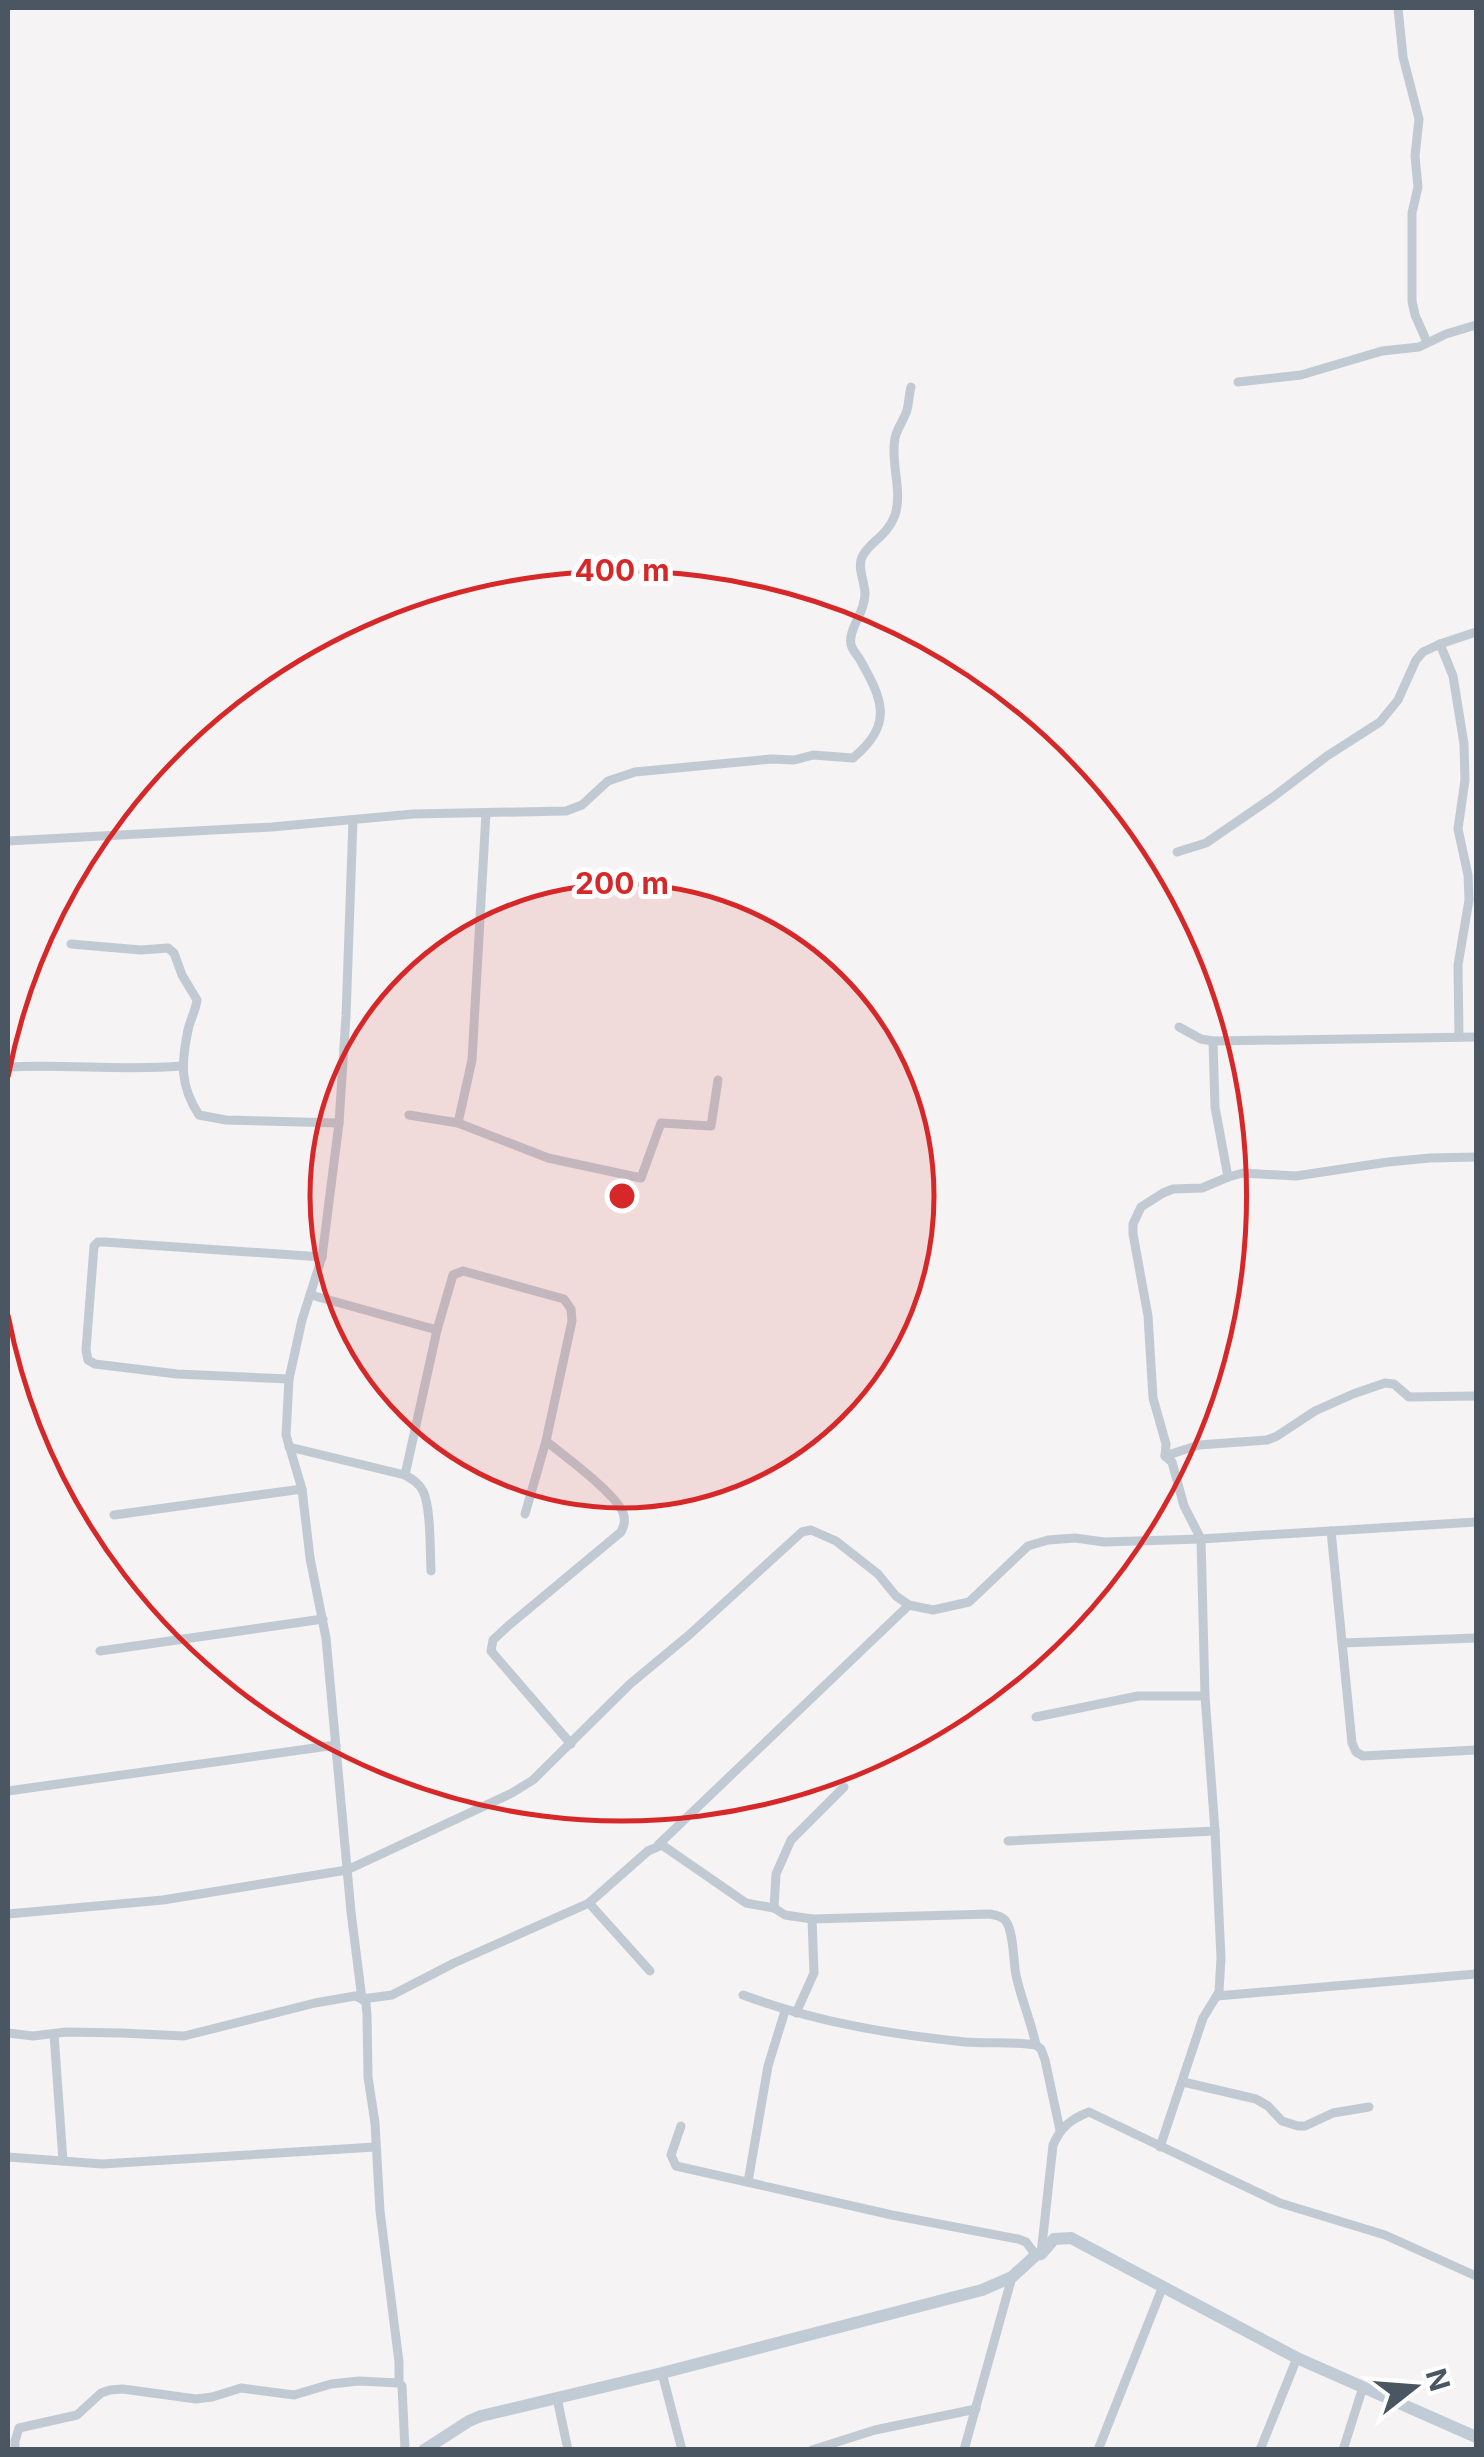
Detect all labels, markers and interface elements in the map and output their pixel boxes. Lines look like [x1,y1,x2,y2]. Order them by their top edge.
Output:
text: 400 m [574,552,670,588]
text: 200 m [575,865,669,901]
centre of rings [604,1178,640,1214]
north arrow [1364,2337,1464,2437]
text: N [1419,2365,1457,2395]

